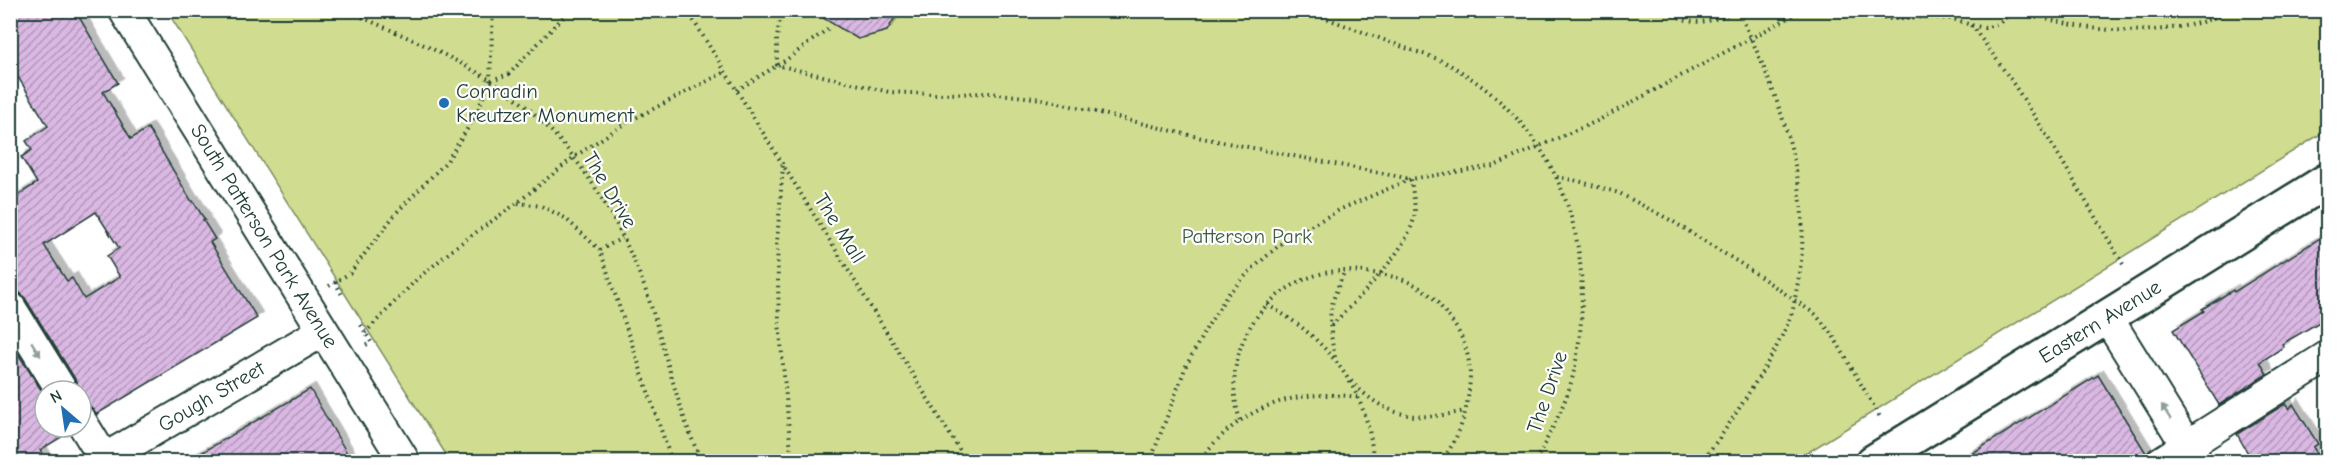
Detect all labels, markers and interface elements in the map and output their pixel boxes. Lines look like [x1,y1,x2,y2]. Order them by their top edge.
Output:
place label: Conradin Kreutzer Monument [456,79,635,127]
marker: Conradin Kreutzer Monument [437,96,451,110]
street label: South Patterson Park Avenue [186,119,343,352]
street label: The Drive [578,147,642,233]
street label: The Mall [809,189,871,267]
park label: Patterson Park [1182,224,1312,248]
street label: Eastern Avenue [2034,274,2165,368]
one-way arrow [31,341,42,357]
street label: The Drive [1522,348,1572,436]
street label: Gough Street [154,355,269,437]
north arrow [33,379,93,439]
text: N [47,386,65,407]
one-way arrow [2160,404,2171,420]

